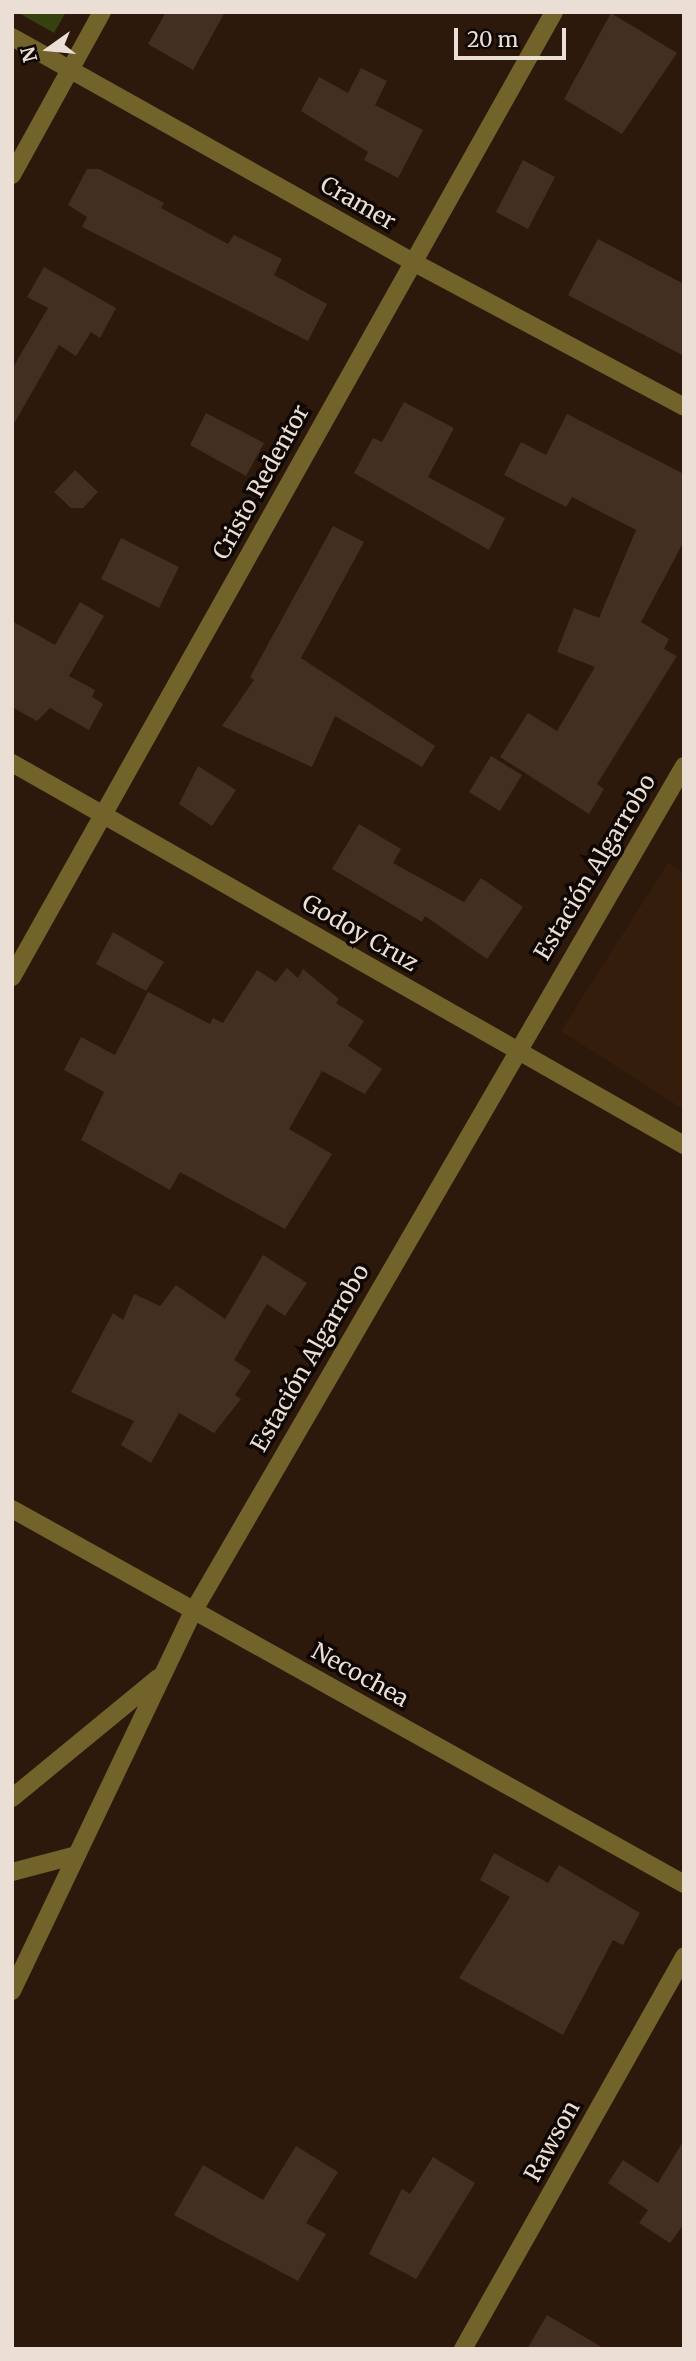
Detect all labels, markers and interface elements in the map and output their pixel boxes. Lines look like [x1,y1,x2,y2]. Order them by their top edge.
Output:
north arrow [14,14,84,84]
scale bar [458,14,570,58]
text: 20 m [467,26,518,53]
text: N [15,44,42,65]
street label: Cramer [315,170,401,236]
street label: Cristo Redentor [207,400,315,564]
street label: Estación Algarrobo [529,769,661,965]
street label: Godoy Cruz [297,889,423,977]
street label: Estación Algarrobo [245,1259,375,1457]
street label: Necochea [307,1637,413,1713]
street label: Rawson [519,2096,585,2186]

